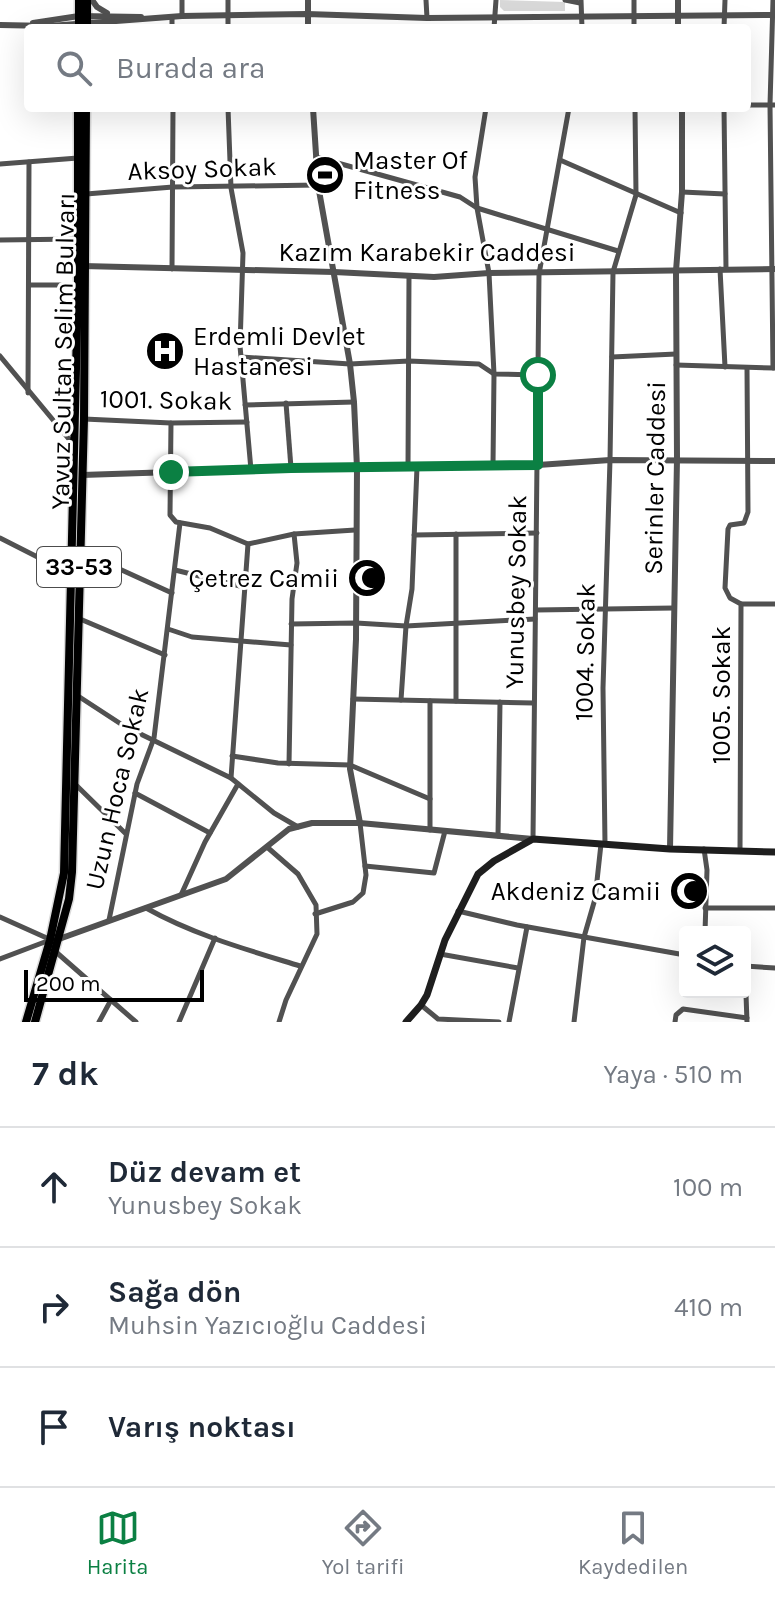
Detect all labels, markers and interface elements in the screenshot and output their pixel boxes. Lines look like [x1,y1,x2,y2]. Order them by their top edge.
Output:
search box [24,24,751,112]
icon: search [52,46,96,90]
text: Burada ara [116,50,265,86]
place label: Master Of Fitness [353,145,468,206]
street label: Aksoy Sokak [127,151,277,187]
sports icon: Master Of Fitness [304,154,346,196]
street label: Yavuz Sultan Selim Bulvarı [45,192,81,510]
street label: Kazım Karabekir Caddesi [278,237,576,268]
place label: Erdemli Devlet Hastanesi [193,321,366,382]
hospital icon: Erdemli Devlet Hastanesi [144,330,186,372]
route start [520,357,556,393]
street label: Serinler Caddesi [638,381,672,575]
street label: 1001. Sokak [100,383,232,417]
route end [153,454,189,490]
street label: Yunusbey Sokak [499,495,533,689]
road number: 33-53 [37,547,121,587]
mosque icon: Çetrez Camii [346,557,388,599]
place label: Çetrez Camii [189,563,339,594]
street label: 1004. Sokak [568,583,602,721]
street label: 1005. Sokak [706,626,737,764]
street label: Uzun Hoca Sokak [79,685,155,893]
mosque icon: Akdeniz Camii [668,870,710,912]
place label: Akdeniz Camii [491,876,661,907]
map controls [679,926,751,998]
button: layers [679,926,751,998]
scale bar [24,966,204,1002]
text: 200 m [36,971,101,997]
text: 7 dk [32,1054,99,1094]
text: Yaya · 510 m [603,1059,743,1090]
text: Düz devam et [108,1154,301,1190]
icon: ahead [32,1165,76,1209]
text: 100 m [673,1172,743,1203]
text: Yunusbey Sokak [108,1190,302,1221]
text: Sağa dön [108,1274,241,1310]
icon: right [32,1285,76,1329]
text: 410 m [674,1292,743,1323]
text: Muhsin Yazıcıoğlu Caddesi [108,1310,427,1341]
icon: arrive [32,1405,76,1449]
text: Varış noktası [108,1409,296,1445]
tab: Harita [87,1506,148,1580]
tab: Yol tarifi [322,1506,405,1580]
tab: Kaydedilen [578,1506,688,1580]

